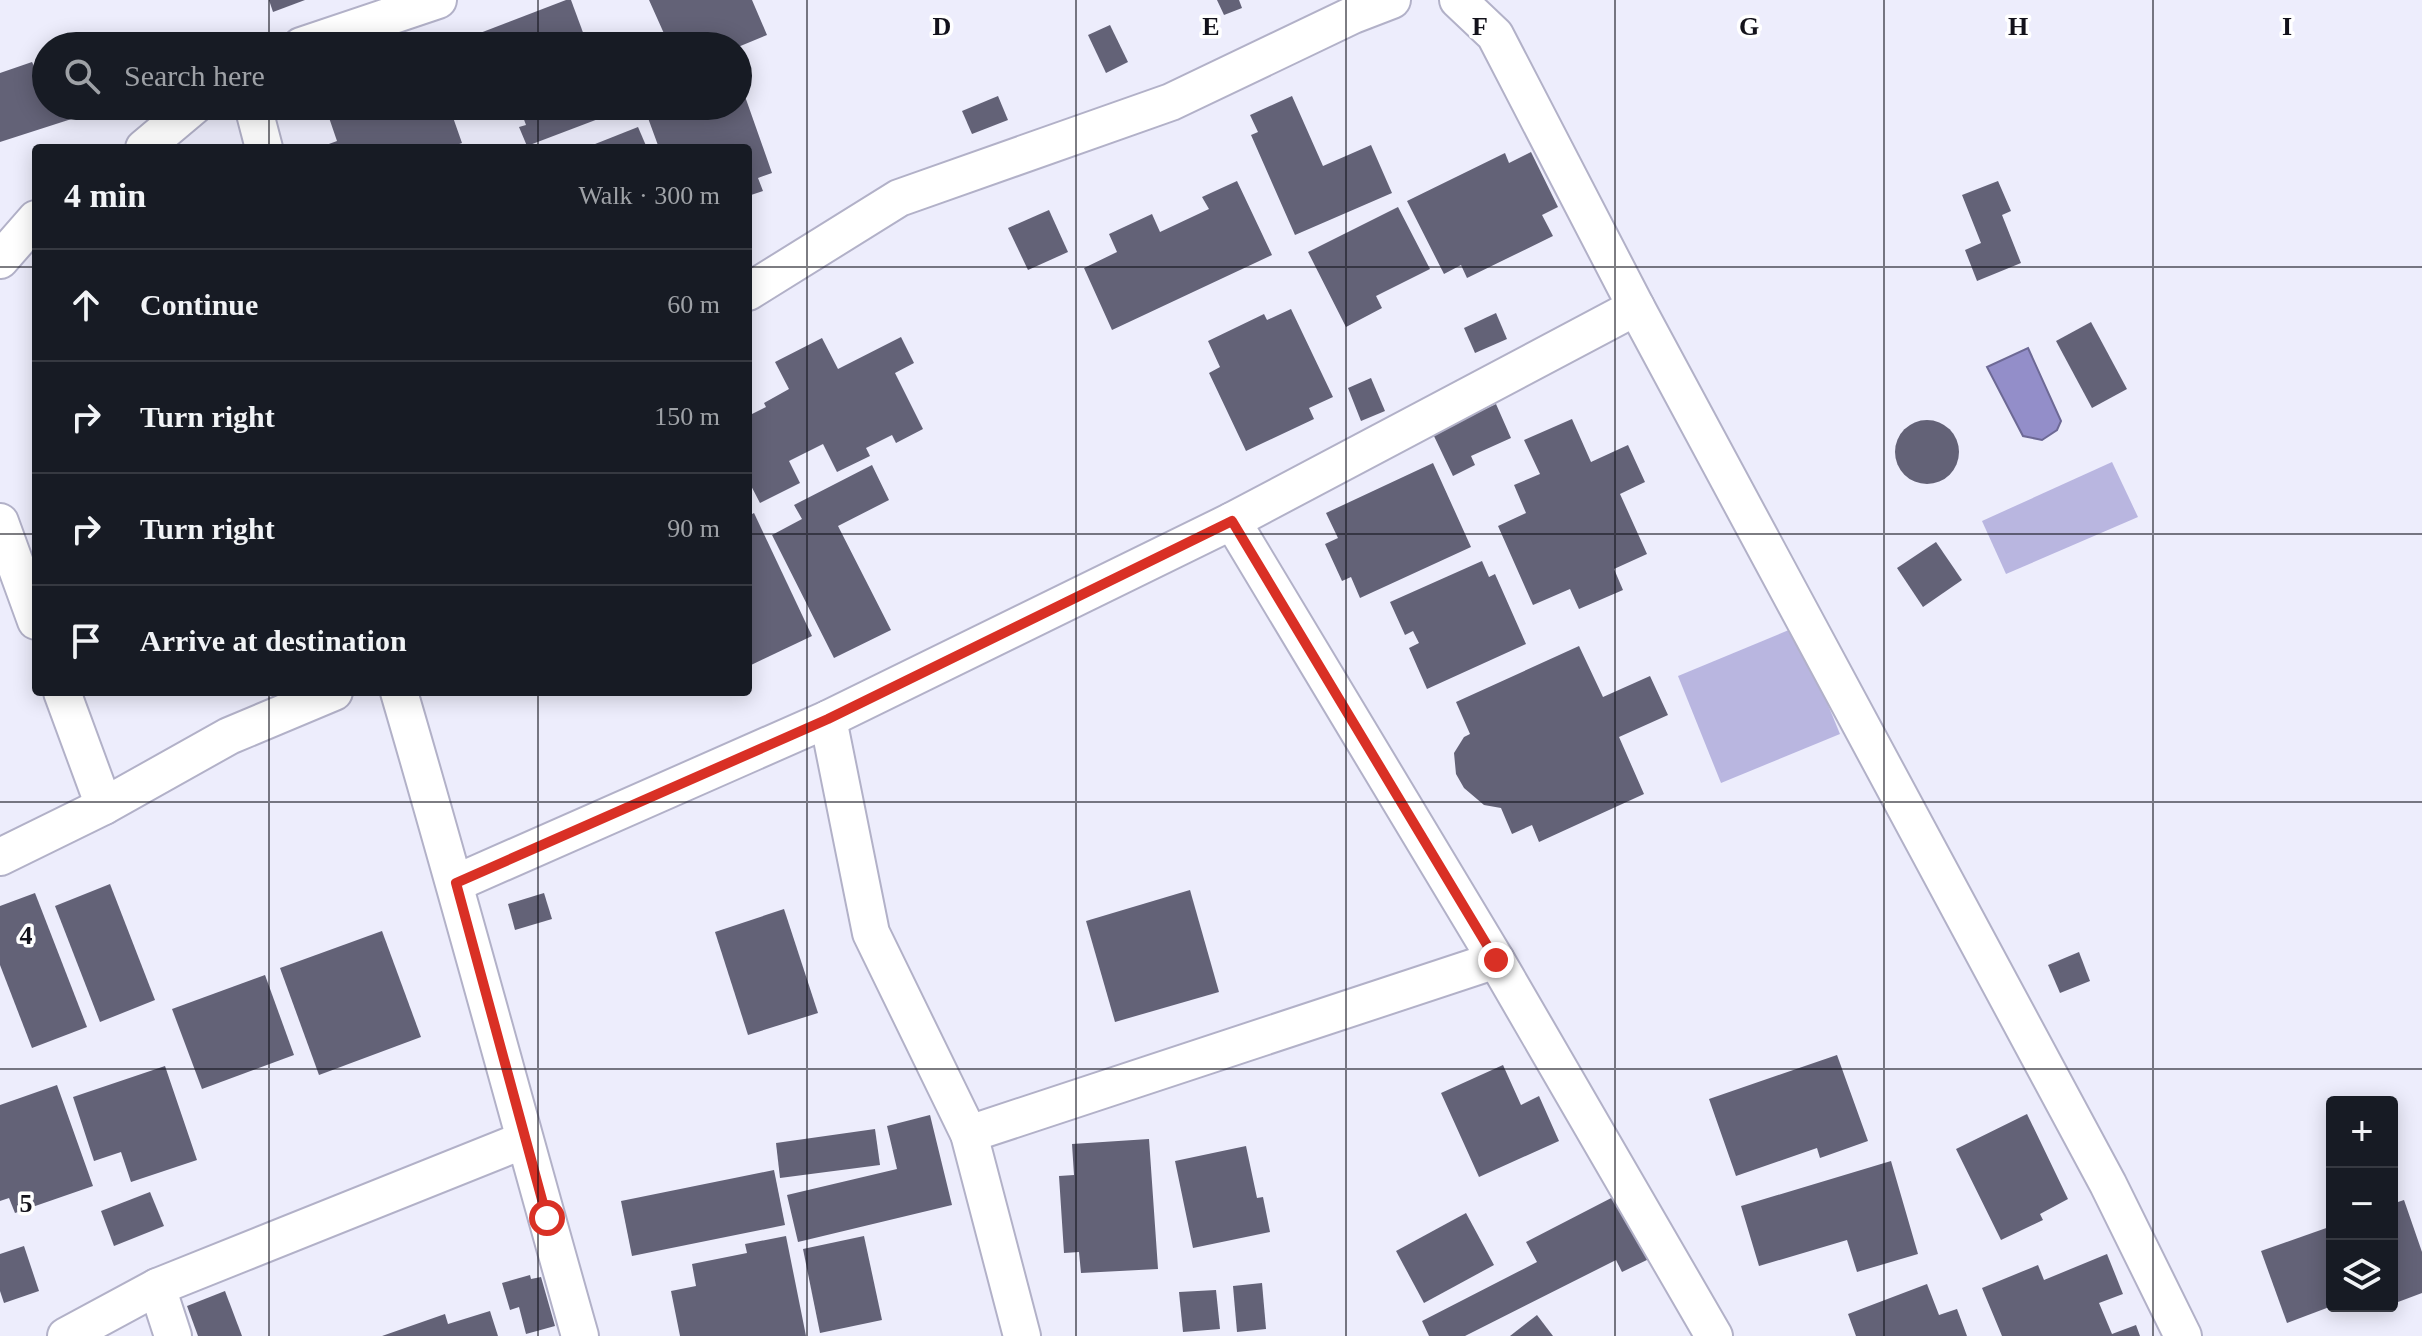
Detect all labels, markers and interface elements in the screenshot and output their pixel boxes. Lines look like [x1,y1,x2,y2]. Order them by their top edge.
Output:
text: D [933,12,951,41]
text: E [1202,12,1220,41]
text: F [1472,12,1488,41]
text: G [1739,12,1759,41]
text: H [2008,12,2028,41]
text: I [2282,12,2292,41]
search box [32,32,752,120]
icon: search [60,54,104,98]
text: Search here [124,59,265,92]
text: 4 min [64,177,146,214]
text: Walk · 300 m [578,181,720,210]
icon: ahead [64,283,108,327]
text: Continue [140,288,258,321]
text: 60 m [667,290,720,319]
icon: right [64,395,108,439]
text: Turn right [140,400,275,433]
text: 150 m [654,402,720,431]
icon: right [64,507,108,551]
text: Turn right [140,512,275,545]
text: 90 m [667,514,720,543]
icon: arrive [64,619,108,663]
text: Arrive at destination [140,624,407,657]
text: 4 [20,921,33,950]
route end [1478,942,1514,978]
map controls [2326,1096,2398,1312]
button: + [2326,1096,2398,1168]
button: − [2326,1168,2398,1240]
text: 5 [20,1189,33,1218]
route start [529,1200,565,1236]
button: layers [2326,1240,2398,1312]

